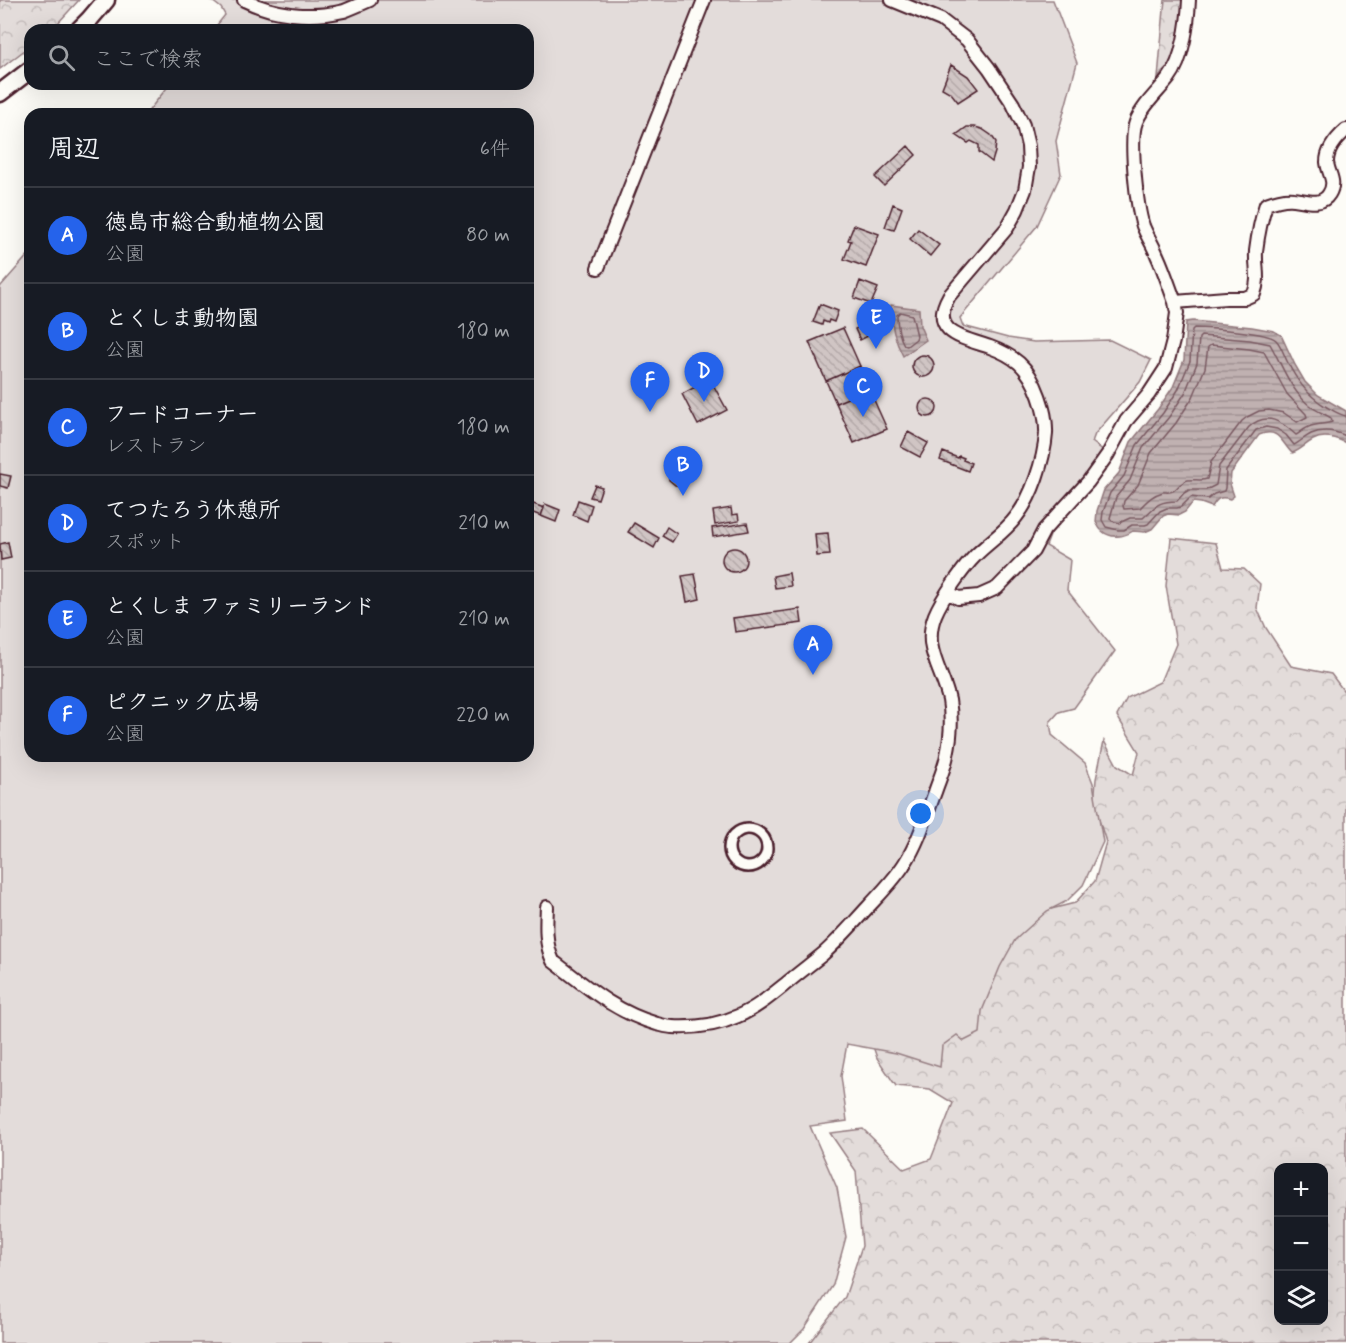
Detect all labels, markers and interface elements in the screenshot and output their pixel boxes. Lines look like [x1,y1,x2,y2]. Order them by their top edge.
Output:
search box [24,24,534,90]
icon: search [45,41,78,74]
text: ここで検索 [93,46,203,74]
text: 周辺 [48,133,100,167]
text: 6件 [480,136,510,163]
text: 徳島市総合動植物公園 [105,209,325,237]
text: A [61,222,74,249]
text: 80 m [466,222,510,249]
text: 公園 [105,241,145,268]
pin: E [856,300,896,349]
text: とくしま動物園 [105,305,259,333]
text: B [61,318,74,345]
text: 180 m [457,318,510,345]
text: 公園 [105,337,145,364]
pin: D [684,352,724,402]
pin: F [630,362,670,412]
pin: C [844,368,882,417]
text: フードコーナー [105,401,259,429]
text: C [60,414,75,441]
text: 180 m [457,414,510,441]
text: レストラン [105,433,207,460]
pin: B [664,446,702,496]
text: てつたろう休憩所 [105,497,281,525]
text: D [61,510,74,537]
text: 210 m [458,510,510,537]
text: スポット [105,529,185,556]
text: とくしま ファミリーランド [105,593,375,621]
text: E [62,606,73,633]
text: 210 m [458,606,510,633]
text: 公園 [105,625,145,652]
pin: A [794,626,832,675]
text: ピクニック広場 [105,689,259,717]
text: F [62,702,73,729]
text: 220 m [456,702,510,729]
text: 公園 [105,721,145,748]
your location [906,799,935,828]
map controls [1274,1163,1328,1325]
button: + [1274,1163,1328,1217]
button: − [1274,1217,1328,1271]
button: layers [1274,1271,1328,1325]

